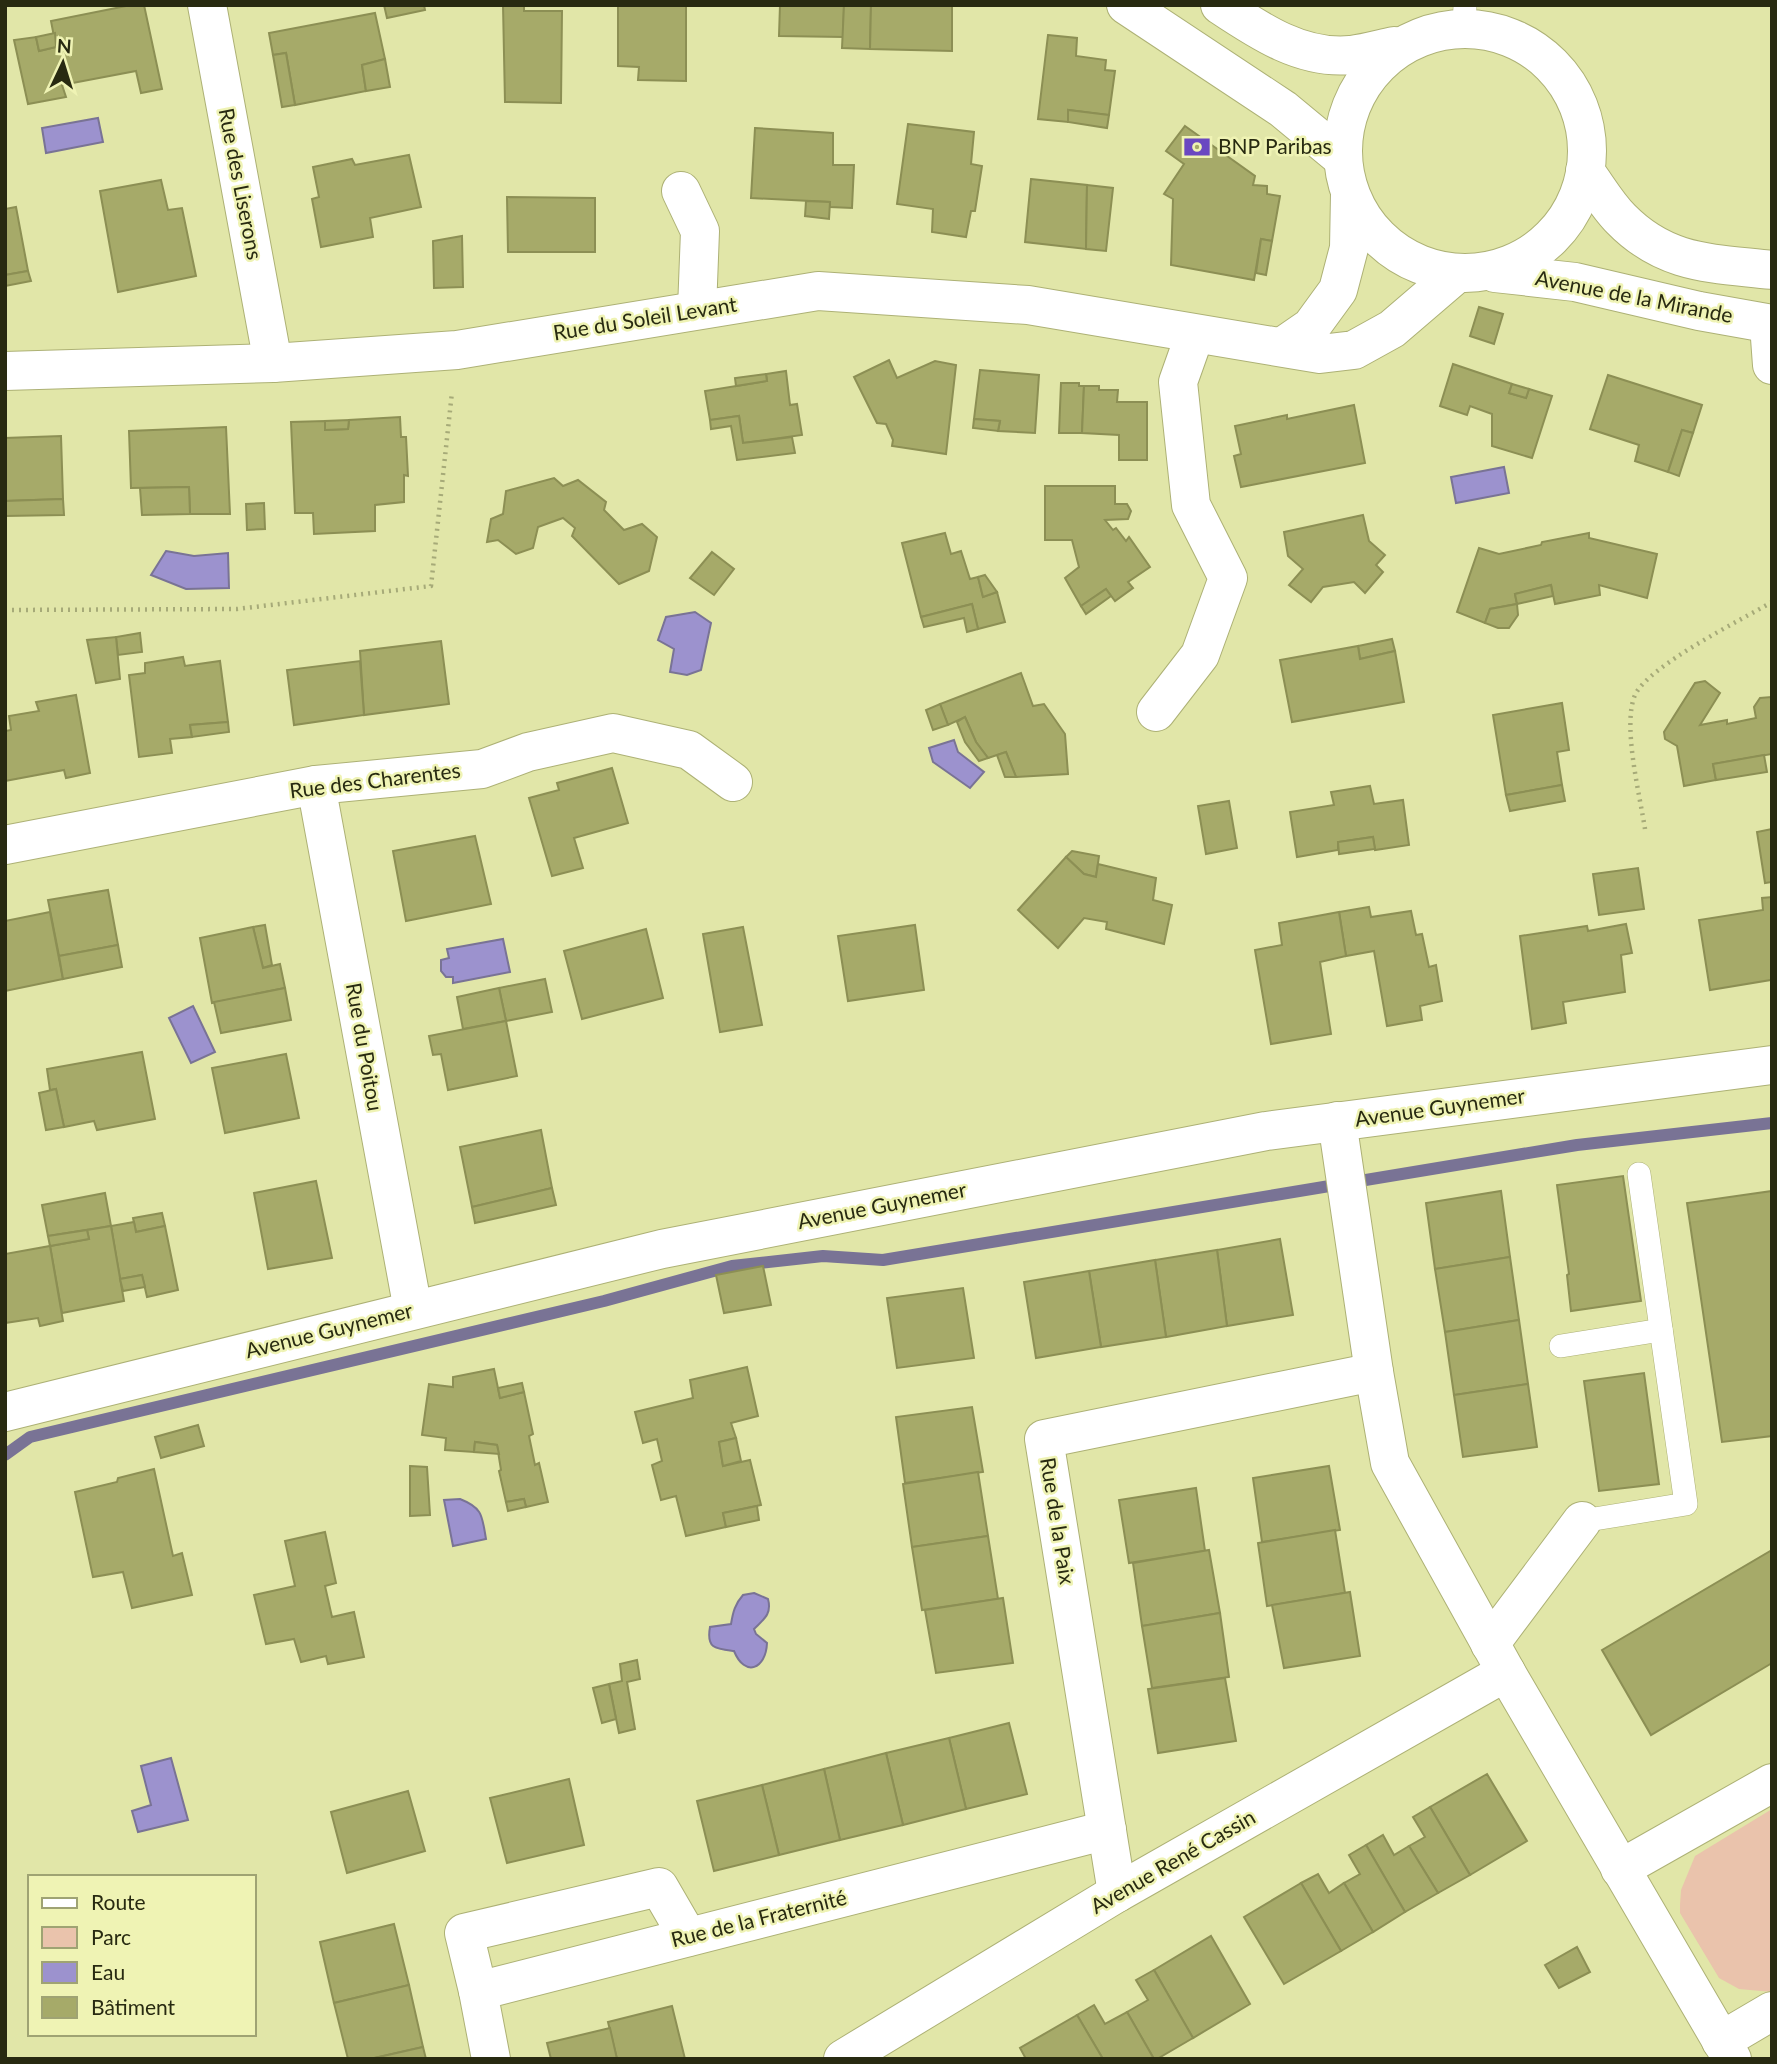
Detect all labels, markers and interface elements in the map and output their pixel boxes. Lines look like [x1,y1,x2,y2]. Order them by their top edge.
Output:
north arrow [28,28,98,98]
text: N [56,34,72,58]
street label: Rue des Liserons [214,106,268,262]
bank icon: BNP Paribas [1182,132,1212,162]
place label: BNP Paribas [1218,133,1332,158]
street label: Avenue de la Mirande [1533,264,1735,327]
street label: Rue du Soleil Levant [551,291,739,344]
street label: Rue des Charentes [288,757,462,802]
street label: Rue du Poitou [342,981,389,1113]
street label: Avenue Guynemer [1353,1082,1527,1131]
street label: Avenue Guynemer [795,1176,969,1233]
street label: Avenue Guynemer [242,1297,415,1362]
street label: Rue de la Paix [1036,1456,1081,1587]
street label: Avenue René Cassin [1085,1803,1259,1918]
legend [28,1875,256,2036]
street label: Rue de la Fraternité [668,1884,849,1951]
text: Route [91,1889,146,1914]
text: Parc [91,1924,131,1949]
text: Eau [91,1959,125,1984]
text: Bâtiment [91,1994,176,2019]

